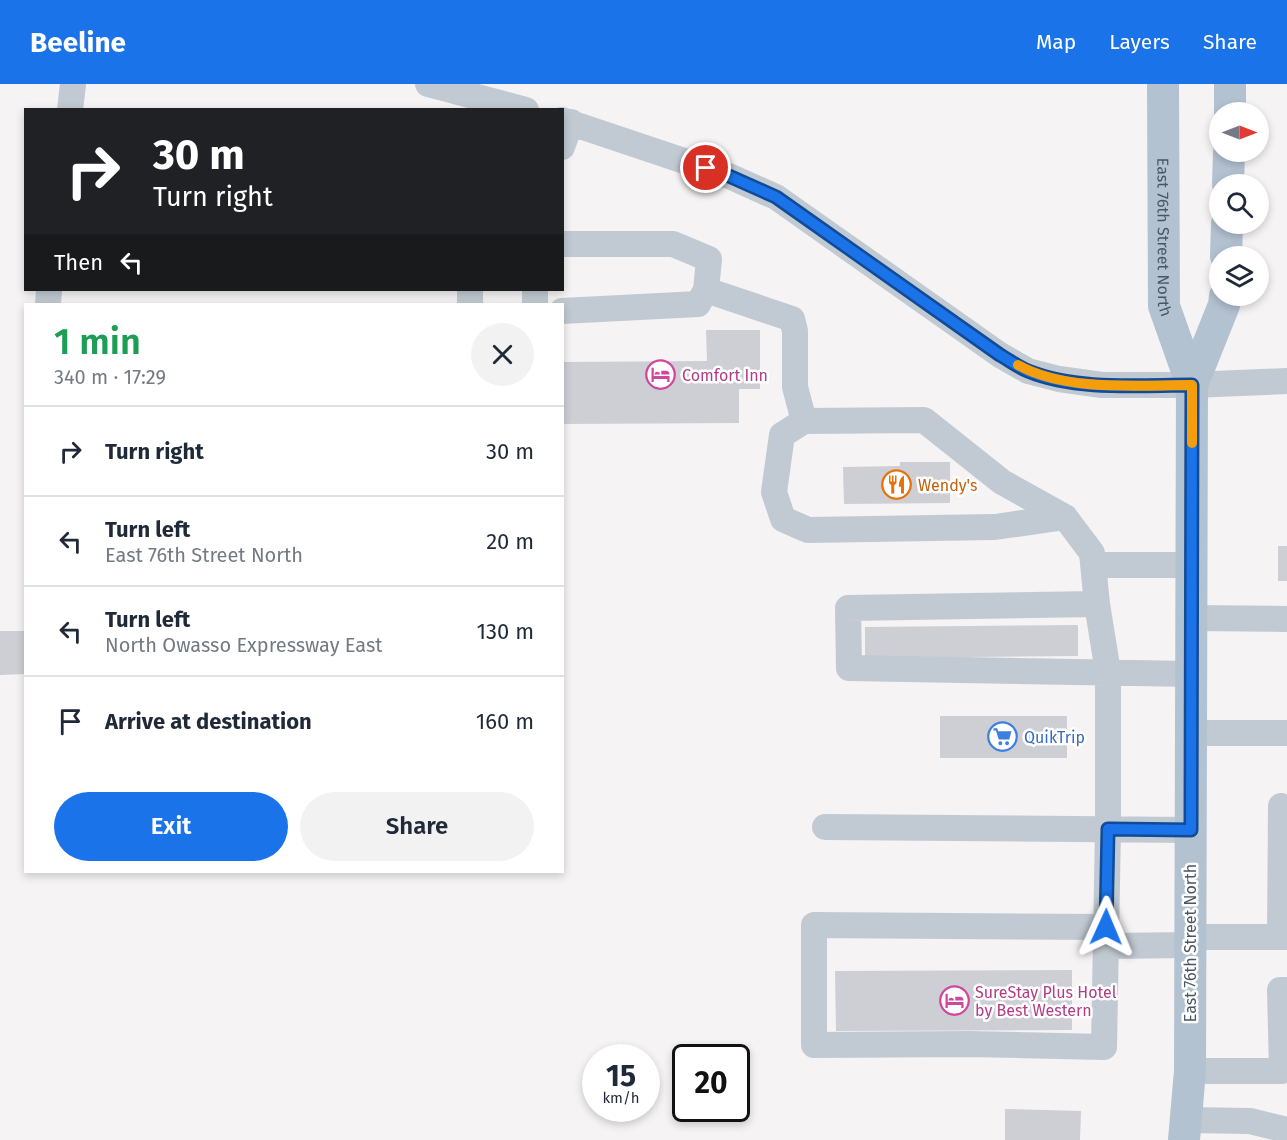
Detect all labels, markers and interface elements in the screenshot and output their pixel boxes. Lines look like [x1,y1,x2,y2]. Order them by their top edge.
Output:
text: Beeline [30,26,126,59]
text: Map [1036,29,1076,55]
text: Layers [1109,29,1170,55]
text: Share [1203,29,1257,55]
north arrow [1209,102,1269,162]
map controls [1209,102,1269,306]
text: 30 m [153,130,245,180]
icon: right [54,132,132,210]
pin [680,142,731,193]
icon: arrive [689,151,722,184]
street label: East 76th Street North [1153,158,1176,319]
button: search [1209,174,1269,234]
text: Turn right [153,181,273,213]
icon: left [115,246,148,279]
button: layers [1209,246,1269,306]
text: Then [54,249,103,276]
text: 1 min [54,320,141,364]
button: close [471,323,534,386]
hotel icon: Comfort Inn [645,359,677,391]
text: 340 m · 17:29 [54,365,166,389]
place label: Comfort Inn [682,366,768,385]
icon: right [54,435,87,468]
text: Turn right [105,438,204,465]
text: 30 m [486,438,534,465]
restaurant icon: Wendy's [881,469,913,501]
place label: Wendy's [918,476,977,495]
text: Turn left [105,516,190,543]
icon: left [54,525,87,558]
text: 20 m [486,528,534,555]
text: East 76th Street North [105,543,303,567]
text: Turn left [105,606,190,633]
icon: left [54,615,87,648]
text: 130 m [477,618,534,645]
text: North Owasso Expressway East [105,633,383,657]
icon: arrive [54,705,87,738]
text: Arrive at destination [105,708,312,735]
text: 160 m [476,708,534,735]
supermarket icon: QuikTrip [987,721,1019,753]
place label: QuikTrip [1024,728,1085,747]
button: Exit [54,792,288,861]
button: Share [300,792,534,861]
street label: East 76th Street North [1181,864,1200,1022]
position arrow [1074,895,1138,959]
place label: SureStay Plus Hotel by Best Western [975,983,1117,1020]
hotel icon: SureStay Plus Hotel by Best Western [938,985,970,1017]
speed limit sign: 20 [672,1044,750,1122]
text: 15 [606,1058,636,1094]
text: km/h [602,1089,640,1107]

